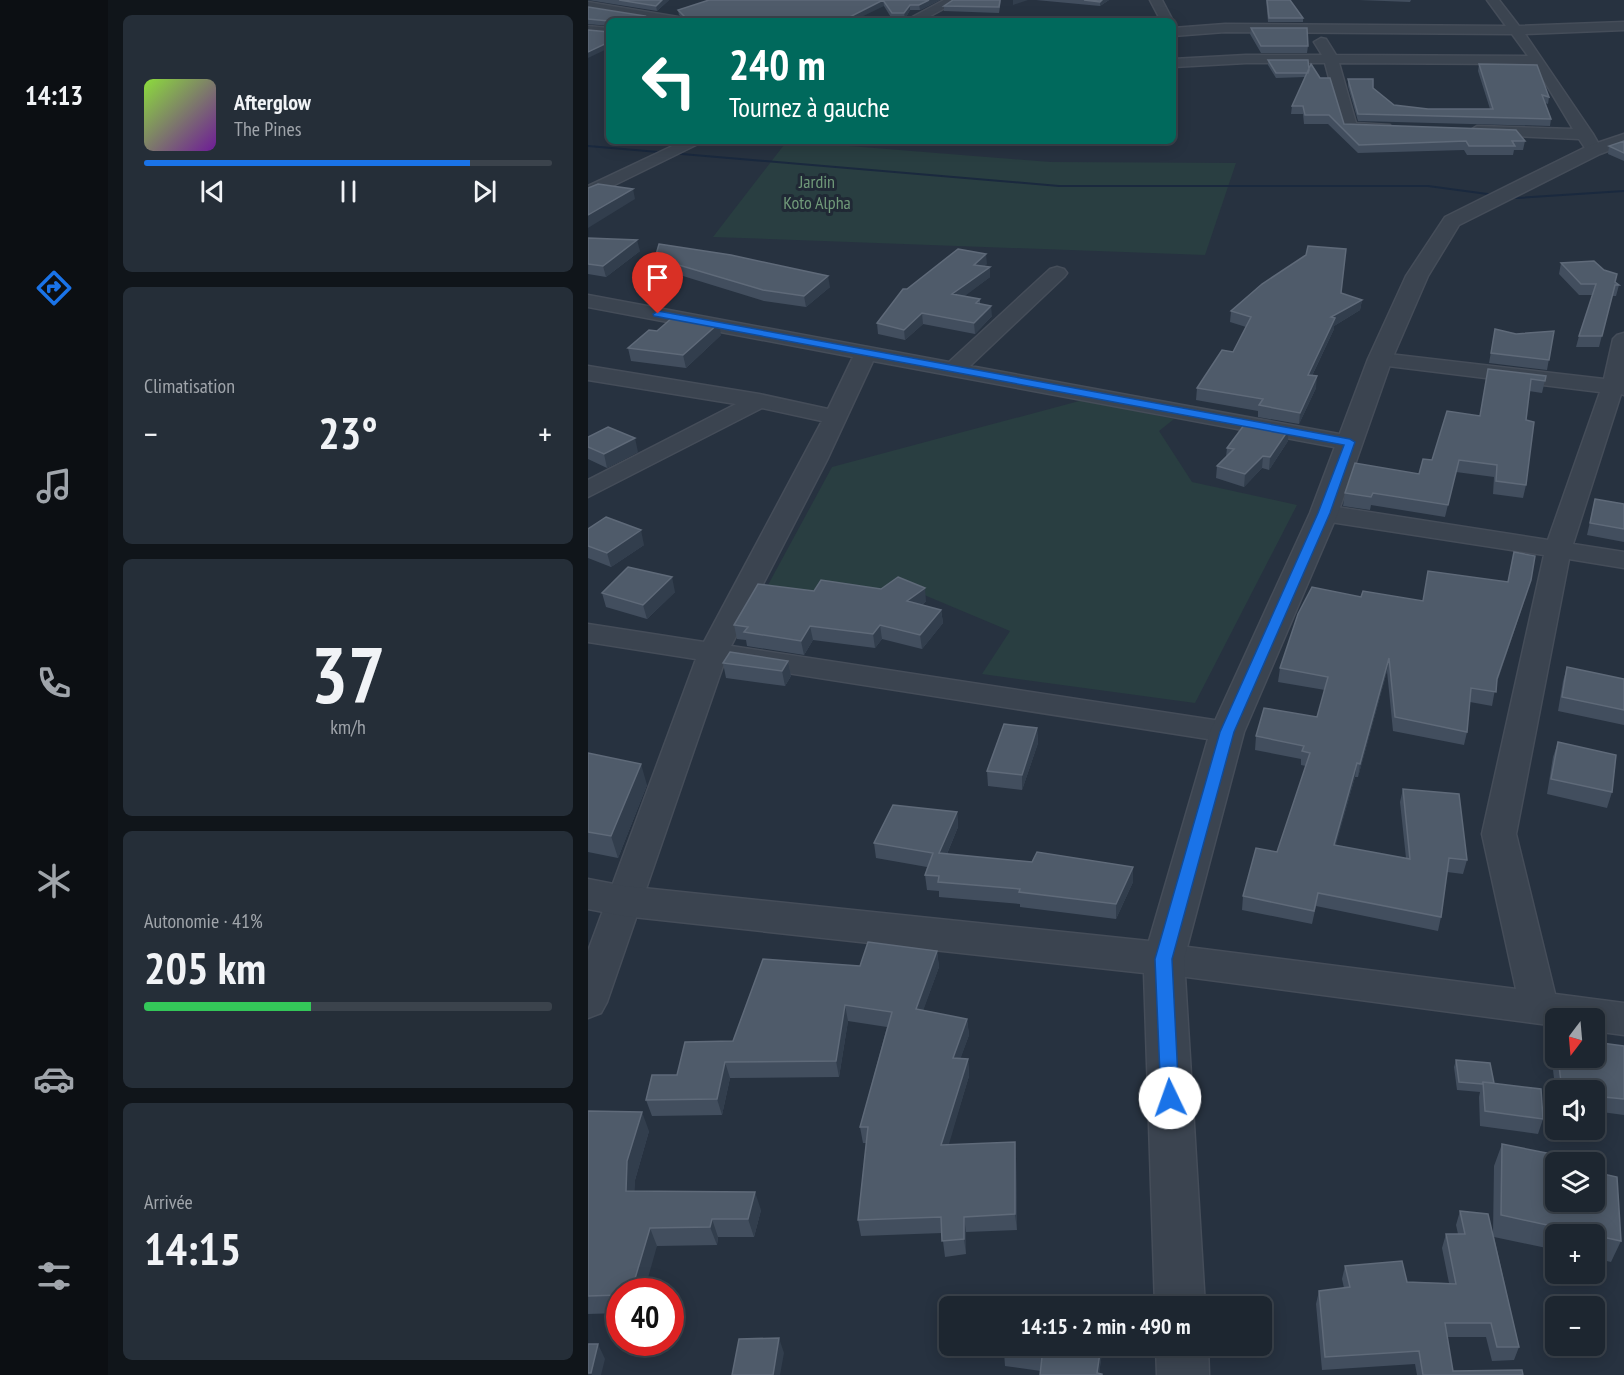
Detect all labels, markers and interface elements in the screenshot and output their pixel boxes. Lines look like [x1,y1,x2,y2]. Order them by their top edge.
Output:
text: 240 m [729,37,826,92]
icon: left [630,42,708,120]
text: 14:13 [25,78,83,112]
text: Afterglow [234,88,311,116]
text: Tournez à gauche [729,90,890,124]
text: The Pines [234,116,301,142]
park label: Jardin Koto Alpha [783,170,851,214]
icon: previous [196,175,229,208]
icon: pause [332,175,365,208]
icon: next [468,175,501,208]
pin [632,252,683,314]
icon: arrive [641,261,674,294]
icon: directions [33,267,75,309]
text: Climatisation [144,373,235,399]
text: 23° [318,403,378,461]
text: − [144,412,158,455]
text: + [538,412,552,455]
icon: music [33,465,75,507]
text: 37 [311,624,385,725]
icon: phone [33,662,75,704]
text: km/h [330,714,366,740]
icon: climate [33,860,75,902]
text: Autonomie · 41% [144,908,263,934]
text: 205 km [144,938,266,996]
north arrow [1545,1008,1605,1068]
map controls [1545,1008,1605,1356]
icon: car [33,1058,75,1100]
position arrow [1138,1066,1202,1130]
button: sound [1545,1080,1605,1140]
button: layers [1545,1152,1605,1212]
text: Arrivée [144,1189,193,1215]
text: 14:15 [144,1219,241,1277]
button: + [1545,1224,1605,1284]
icon: filters [33,1255,75,1297]
speed limit sign: 40 [606,1278,684,1356]
button: − [1545,1296,1605,1356]
text: 14:15 · 2 min · 490 m [1020,1312,1191,1340]

